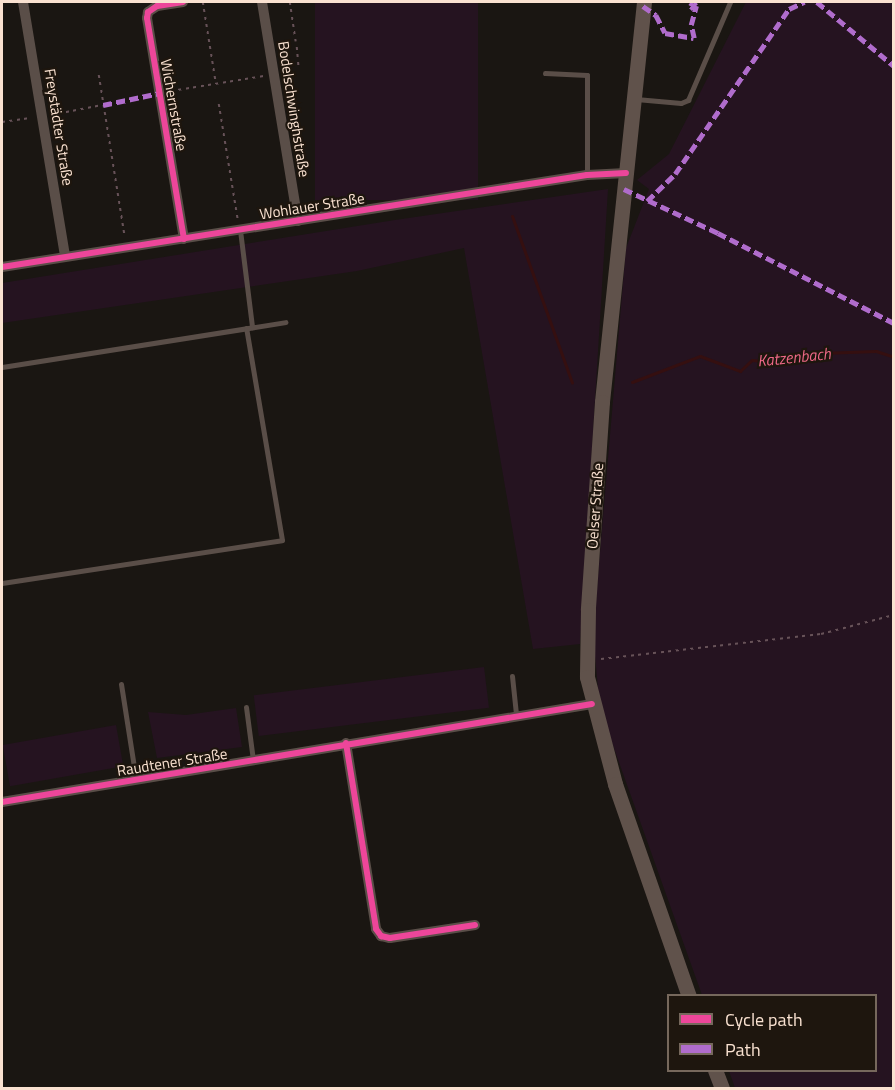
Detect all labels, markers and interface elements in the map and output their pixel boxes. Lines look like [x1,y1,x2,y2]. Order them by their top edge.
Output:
street label: Bodelschwinghstraße [274,40,314,178]
street label: Wichernstraße [157,58,191,152]
street label: Freystädter Straße [41,67,77,187]
street label: Wohlauer Straße [258,189,366,223]
water label: Katzenbach [756,344,832,370]
street label: Oelser Straße [583,462,607,550]
street label: Raudtener Straße [115,744,229,780]
legend [667,994,877,1072]
text: Cycle path [725,1006,803,1033]
text: Path [725,1036,761,1063]

